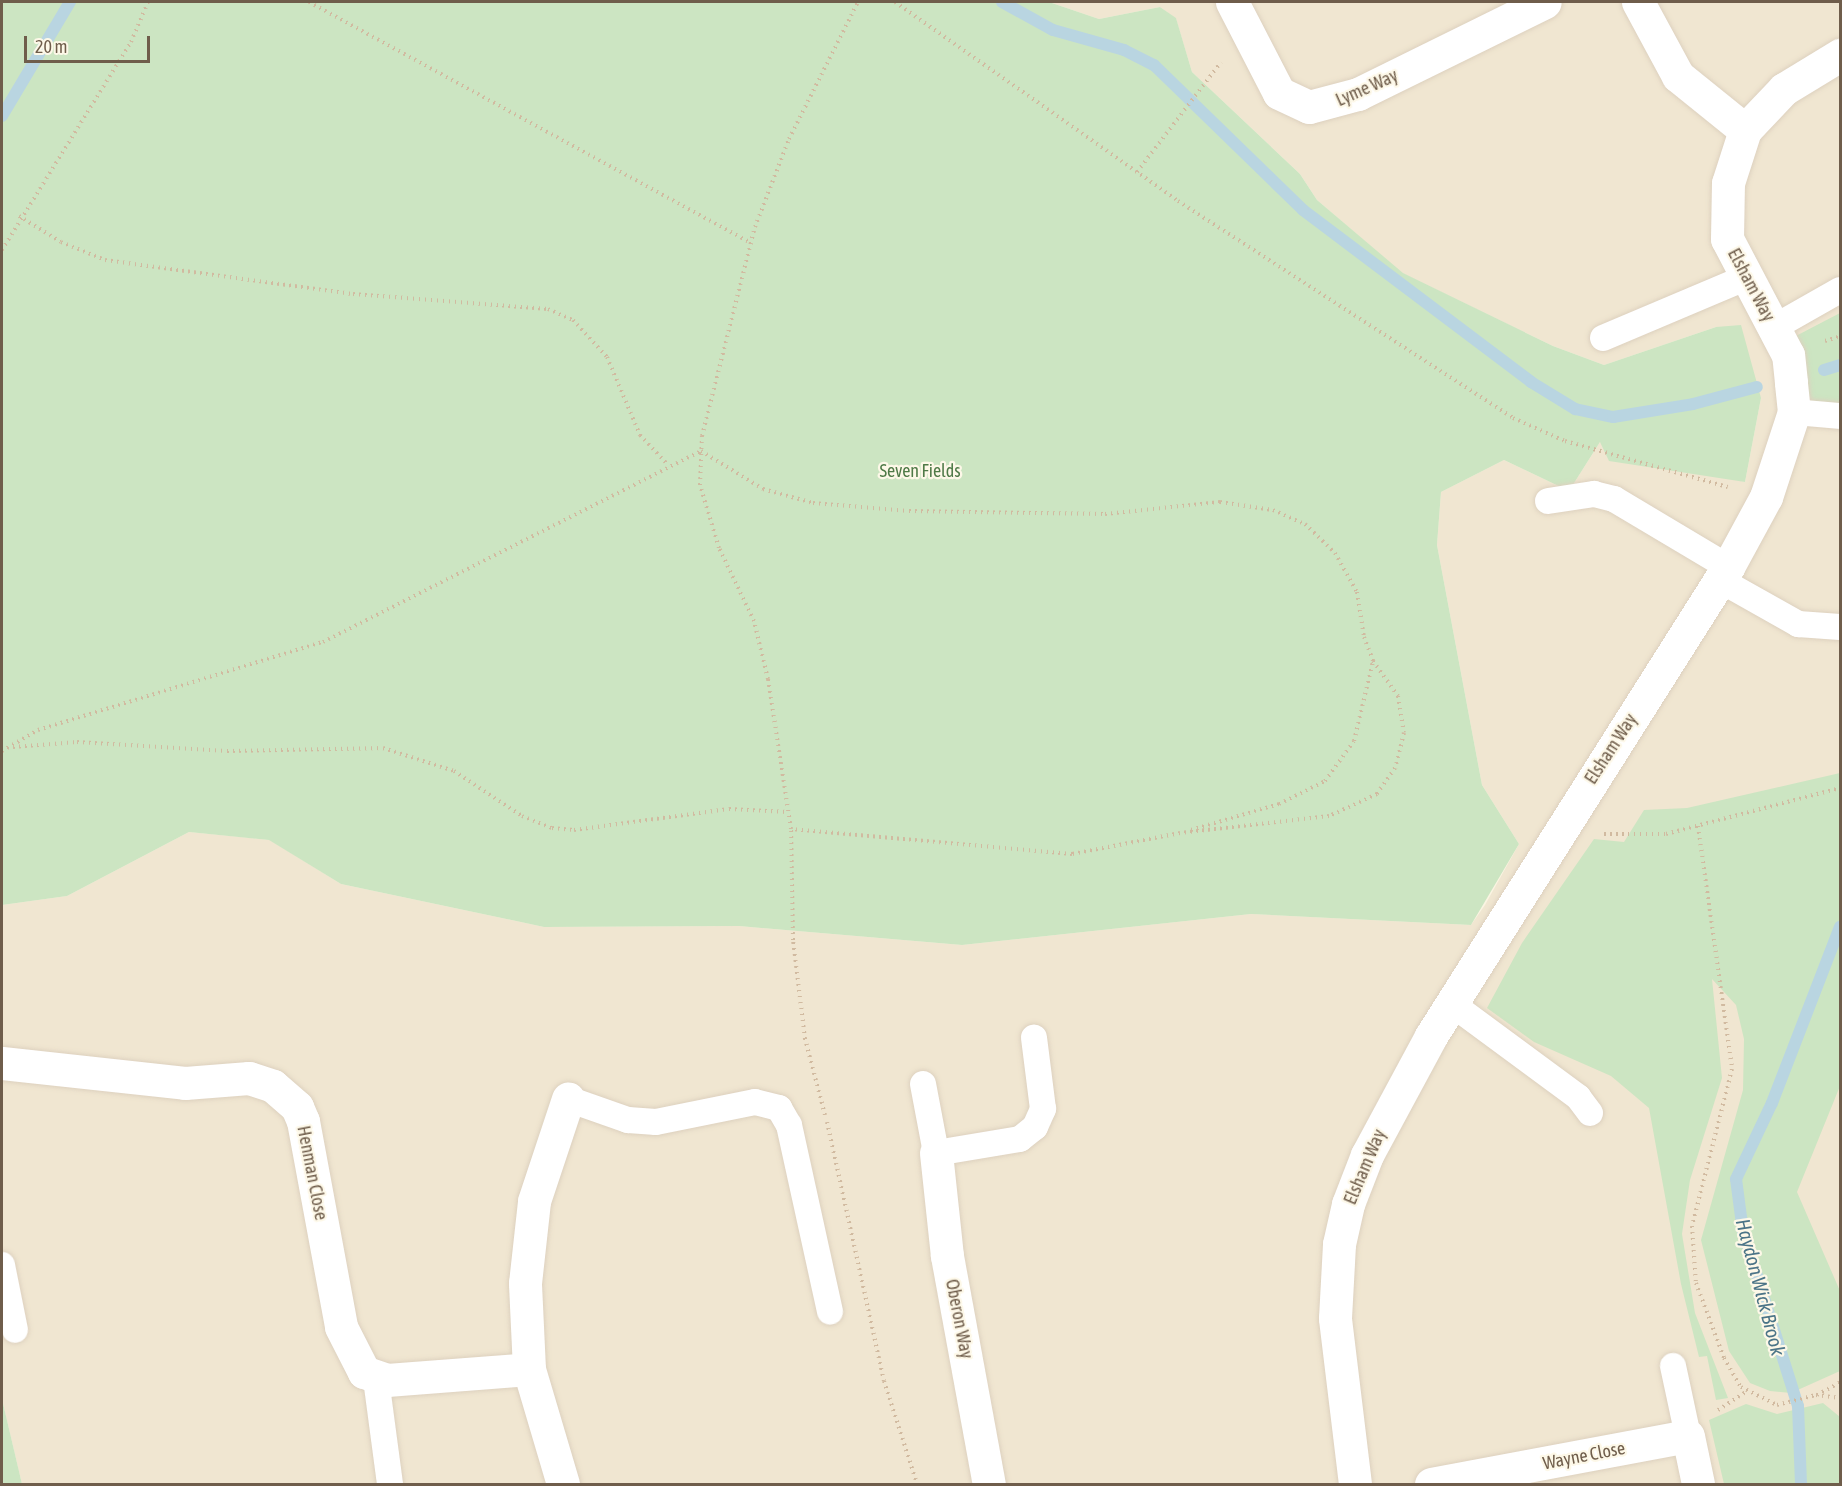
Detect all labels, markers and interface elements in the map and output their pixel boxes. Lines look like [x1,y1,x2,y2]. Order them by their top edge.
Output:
scale bar [27,24,153,62]
text: 20 m [35,36,67,57]
street label: Lyme Way [1333,65,1401,111]
street label: Elsham Way [1723,245,1779,325]
park label: Seven Fields [879,460,961,482]
street label: Elsham Way [1580,710,1642,788]
street label: Henman Close [292,1124,332,1222]
street label: Elsham Way [1340,1126,1390,1208]
water label: Haydon Wick Brook [1731,1216,1791,1358]
street label: Oberon Way [941,1277,977,1361]
street label: Wayne Close [1541,1437,1627,1475]

